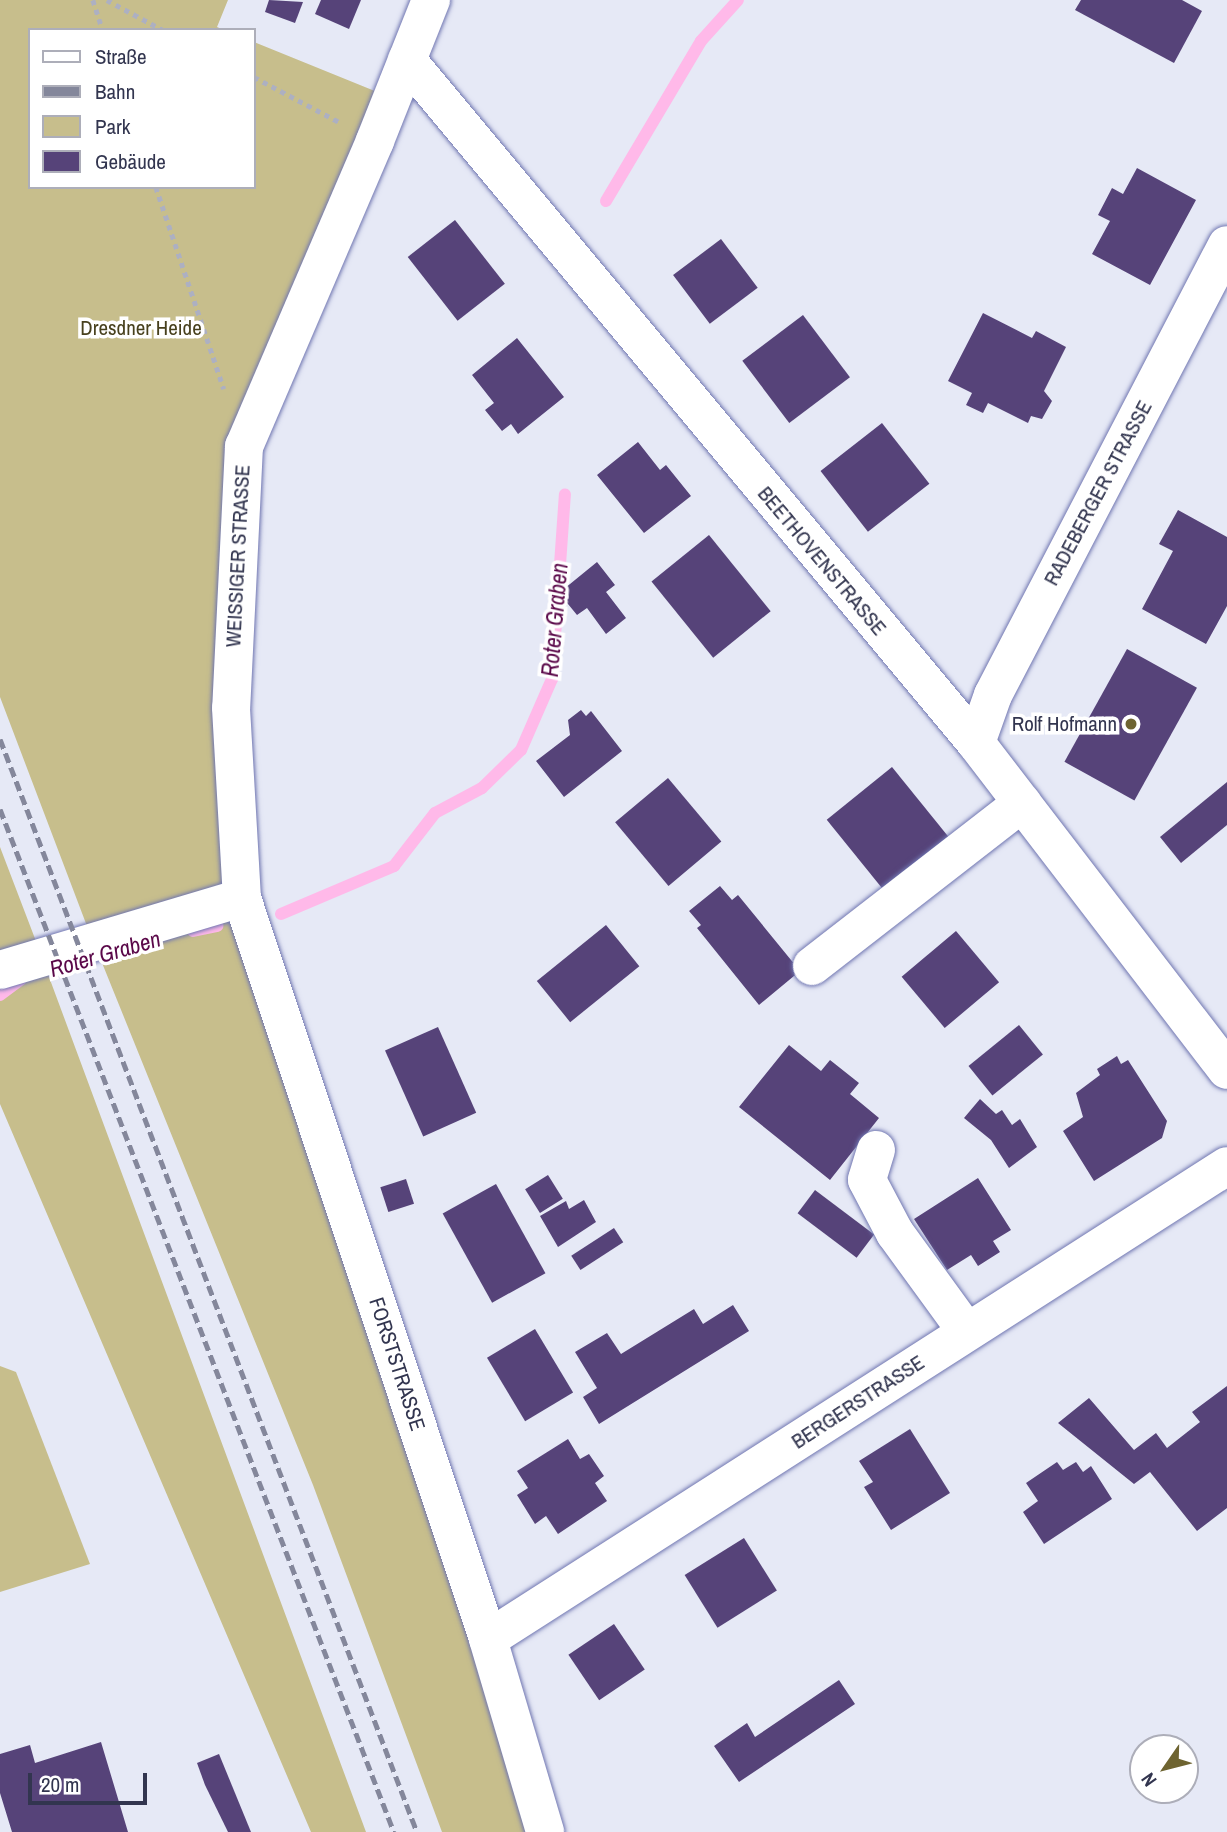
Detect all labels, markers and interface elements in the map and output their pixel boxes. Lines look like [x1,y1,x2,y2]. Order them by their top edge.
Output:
legend [28,28,256,189]
text: Straße [95,42,147,71]
text: Bahn [95,77,135,106]
text: Park [95,112,130,141]
text: Gebäude [95,147,166,176]
park label: Dresdner Heide [80,315,202,341]
street label: RADEBERGER STRASSE [1039,396,1157,590]
street label: WEISSIGER STRASSE [221,464,255,648]
street label: BEETHOVENSTRASSE [752,481,892,641]
water label: Roter Graben [536,562,574,678]
place label: Rolf Hofmann [1012,711,1117,737]
marker: Rolf Hofmann [1123,716,1139,732]
water label: Roter Graben [46,925,164,983]
street label: FORSTSTRASSE [364,1294,430,1434]
street label: BERGERSTRASSE [787,1350,929,1454]
north arrow [1129,1734,1199,1804]
scale bar [32,1758,150,1802]
text: N [1135,1768,1162,1792]
text: 20 m [41,1770,79,1799]

